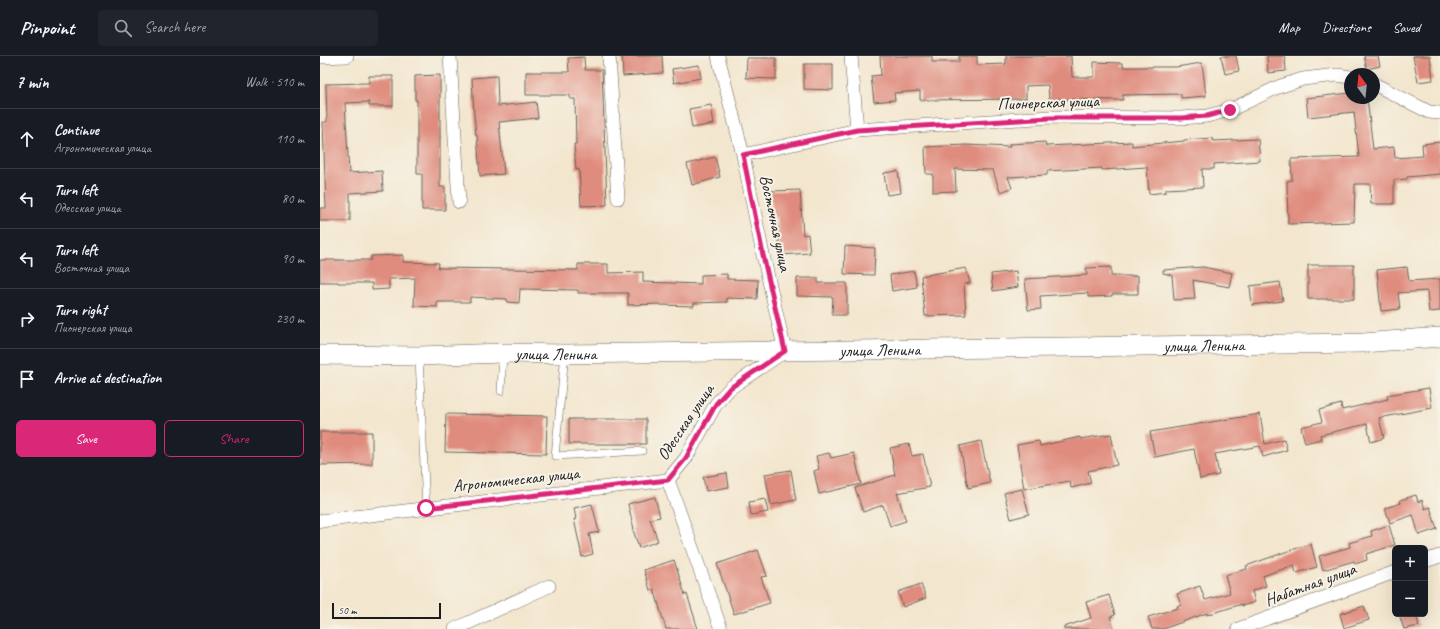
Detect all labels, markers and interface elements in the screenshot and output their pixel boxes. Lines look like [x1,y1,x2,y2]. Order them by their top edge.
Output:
search box [98,10,378,46]
text: Pinpoint [20,16,74,40]
icon: search [112,17,134,39]
text: Search here [144,18,205,37]
text: Map [1279,19,1300,36]
text: Directions [1322,19,1371,36]
text: Saved [1393,19,1420,36]
north arrow [1344,68,1380,104]
text: 7 min [16,72,49,93]
text: Walk · 510 m [245,74,304,90]
street label: Пионерская улица [997,90,1100,115]
route end [1221,101,1239,119]
text: Continue [54,121,99,140]
icon: ahead [16,128,38,150]
text: 110 m [276,131,304,147]
text: Агрономическая улица [54,140,151,156]
street label: Восточная улица [755,173,796,275]
text: Turn left [54,181,97,200]
icon: left [16,188,38,210]
text: 80 m [282,191,304,207]
text: Одесская улица [54,200,121,216]
text: Turn left [54,241,97,260]
icon: left [16,248,38,270]
text: 90 m [282,251,304,267]
text: Восточная улица [54,260,129,276]
text: Turn right [54,301,107,320]
icon: right [16,308,38,330]
text: 230 m [276,311,304,327]
text: Пионерская улица [54,320,132,336]
street label: улица Ленина [1162,335,1247,357]
street label: улица Ленина [838,339,923,361]
street label: улица Ленина [514,343,599,365]
icon: arrive [16,368,38,390]
text: Arrive at destination [54,369,161,388]
street label: Одесская улица [652,379,720,464]
button: Save [16,420,156,457]
button: Share [164,420,304,457]
street label: Агрономическая улица [452,462,582,497]
route start [417,499,435,517]
map controls [1392,545,1428,617]
button: + [1392,545,1428,581]
street label: Набатная улица [1262,558,1360,611]
button: − [1392,581,1428,617]
scale bar [332,601,441,620]
text: 50 m [338,603,357,617]

